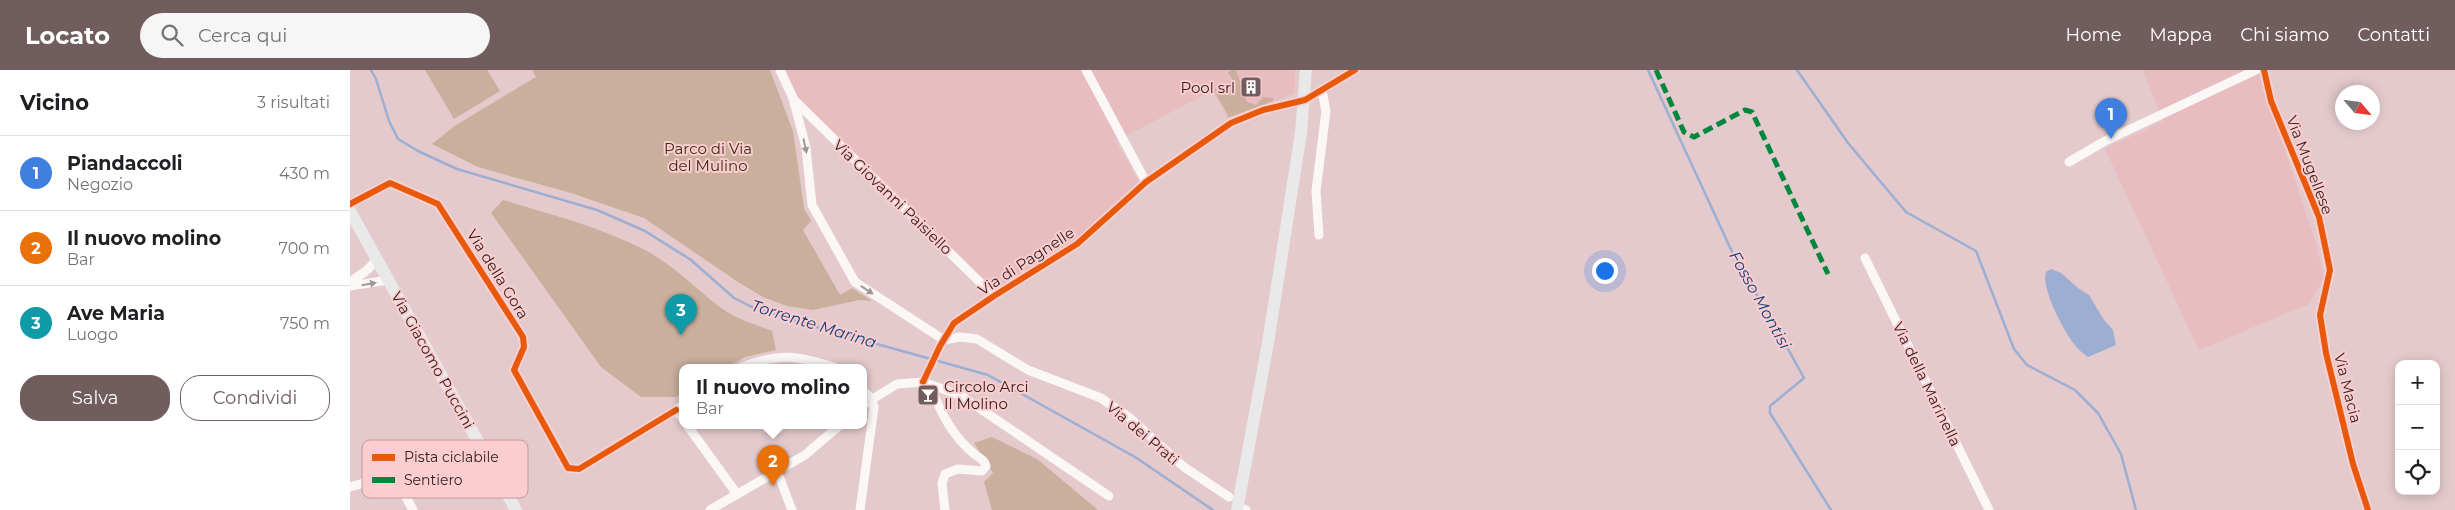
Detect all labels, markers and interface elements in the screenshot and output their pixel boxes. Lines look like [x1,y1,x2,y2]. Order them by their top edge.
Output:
search box [140,13,490,58]
text: Locato [25,21,110,50]
icon: search [158,21,186,49]
text: Cerca qui [198,24,287,47]
text: Home [2066,24,2122,46]
text: Mappa [2150,24,2212,46]
text: Chi siamo [2240,24,2329,46]
text: Contatti [2357,24,2430,46]
building icon: Pool srl [1239,75,1263,99]
place label: Pool srl [1180,78,1235,97]
north arrow [2335,85,2380,130]
text: Vicino [20,90,89,115]
text: 3 risultati [257,93,330,112]
pin: 1 [2095,98,2127,139]
street label: Via Mugellese [2282,113,2338,217]
street label: Via Giovanni Paisiello [830,135,956,259]
one-way arrow [801,138,809,153]
park label: Parco di Via del Mulino [664,139,752,175]
text: Piandaccoli [67,152,183,175]
text: 1 [33,164,39,183]
text: 430 m [279,164,330,183]
text: Negozio [67,175,133,194]
street label: Via di Pagnelle [974,223,1078,299]
street label: Via della Gora [463,226,533,322]
text: Il nuovo molino [67,227,221,250]
text: 2 [31,239,41,258]
text: 700 m [279,239,330,258]
water label: Fosso Montisi [1725,248,1795,353]
text: Bar [67,250,95,269]
your location [1592,258,1618,284]
one-way arrow [362,279,378,287]
one-way arrow [860,285,874,295]
street label: Via Giacomo Puccini [387,288,479,432]
pin: 3 [665,294,697,335]
water label: Torrente Marina [749,296,879,352]
text: Ave Maria [67,302,165,325]
text: 3 [31,314,41,333]
text: 750 m [280,314,330,333]
street label: Via della Marinella [1889,319,1965,449]
text: Luogo [67,325,118,344]
street label: Via Macia [2330,351,2366,425]
map controls [2395,360,2440,495]
button: + [2395,360,2440,405]
popup [679,364,867,429]
button: Salva [20,375,170,421]
button: Condividi [180,375,330,421]
text: Il nuovo molino [696,376,850,399]
place label: Circolo Arci Il Molino [944,377,1029,413]
bar icon: Circolo Arci Il Molino [916,383,940,407]
street label: Via dei Prati [1103,397,1183,469]
text: Bar [696,399,724,418]
button: − [2395,405,2440,450]
legend [362,440,528,498]
pin: 2 [757,445,789,486]
text: Pista ciclabile [404,448,499,466]
button: locate [2395,450,2440,495]
text: Sentiero [404,471,463,489]

